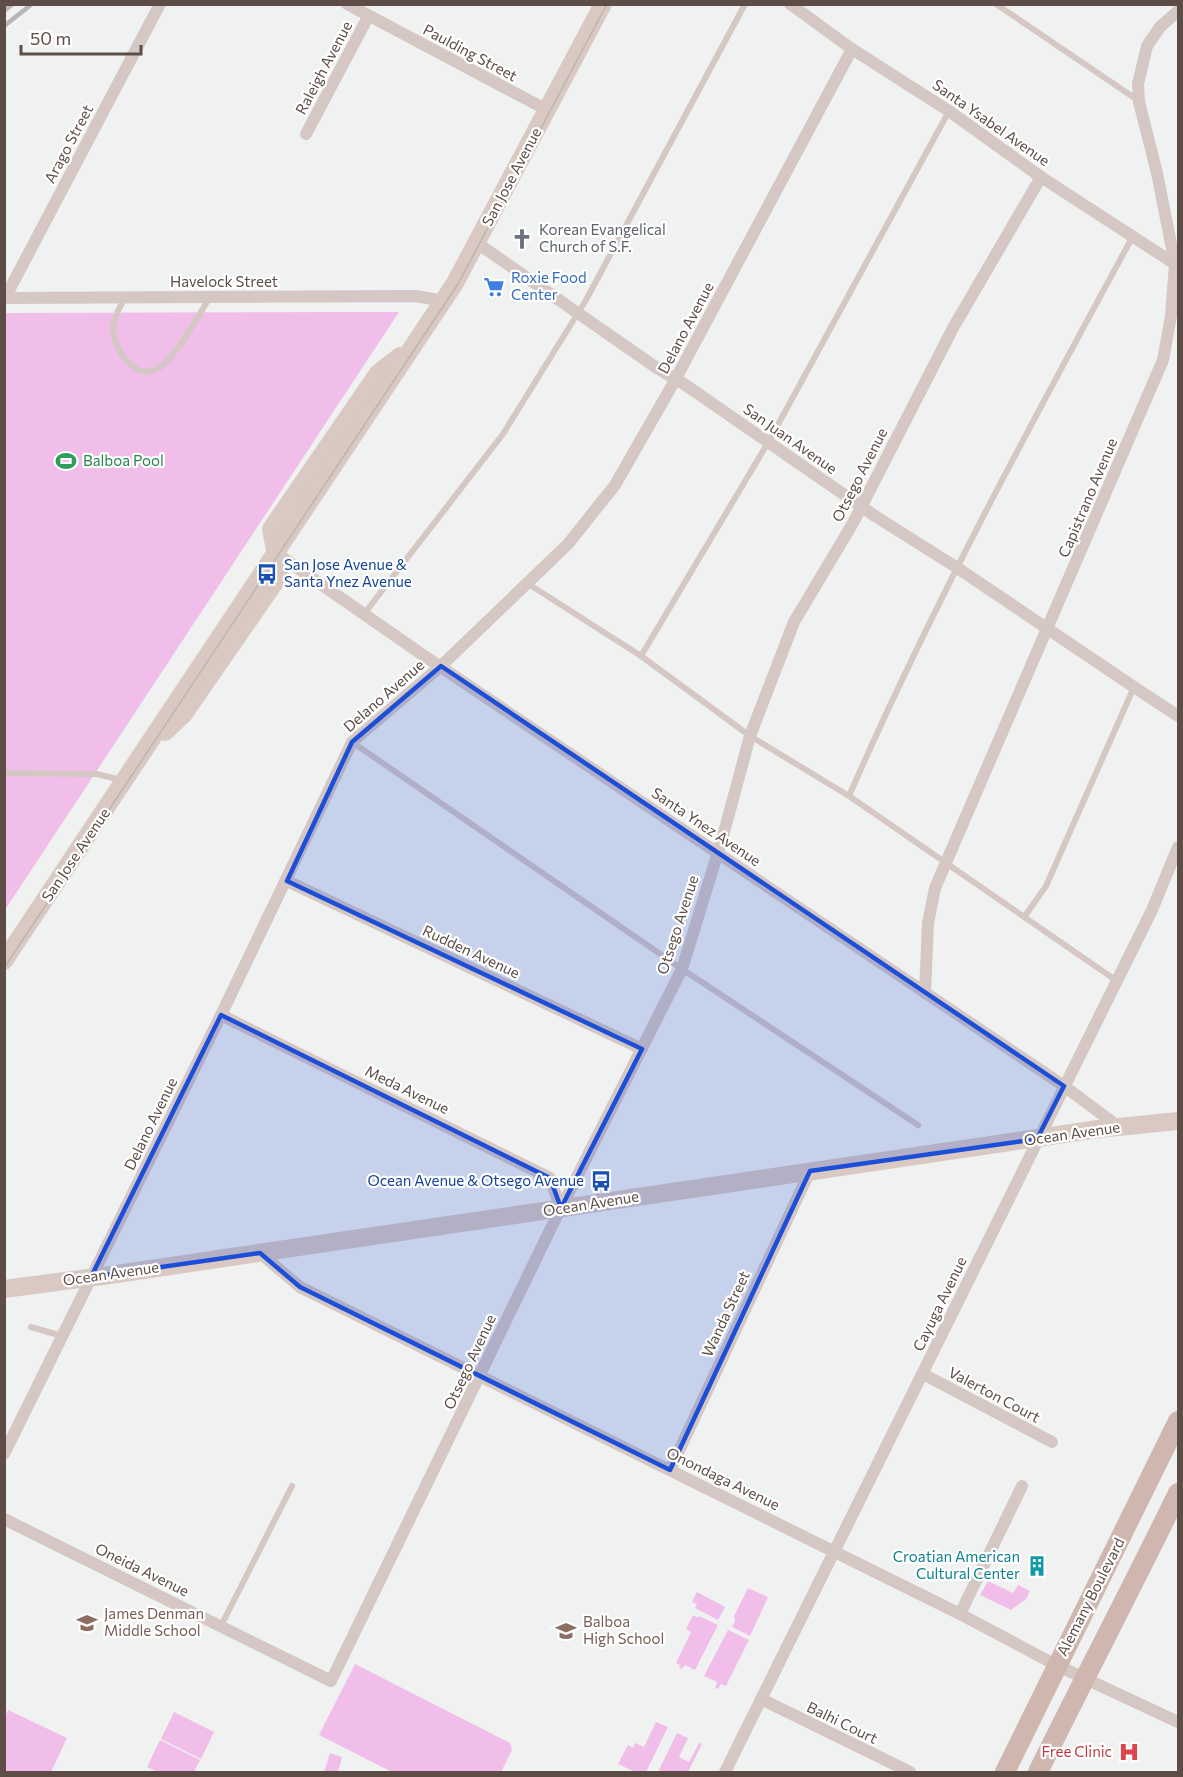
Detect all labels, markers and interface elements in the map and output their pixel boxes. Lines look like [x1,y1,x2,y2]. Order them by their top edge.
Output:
scale bar [21,18,141,56]
street label: Raleigh Avenue [291,18,355,117]
street label: Paulding Street [420,20,521,84]
text: 50 m [30,27,71,49]
street label: Santa Ysabel Avenue [930,75,1054,169]
street label: Arago Street [40,101,96,186]
street label: San Jose Avenue [478,124,545,229]
place label: Korean Evangelical Church of S.F. [539,220,666,255]
church icon: Korean Evangelical Church of S.F. [510,227,534,251]
place label: Roxie Food Center [511,268,587,303]
street label: Havelock Street [170,272,278,290]
supermarket icon: Roxie Food Center [482,275,506,299]
street label: Delano Avenue [653,279,717,376]
street label: San Juan Avenue [740,399,841,477]
street label: Otsego Avenue [828,425,891,525]
street label: Capistrano Avenue [1054,435,1120,560]
sports icon: Balboa Pool [54,449,78,473]
place label: Balboa Pool [83,451,164,469]
place label: San Jose Avenue & Santa Ynez Avenue [284,555,412,590]
bus stop icon: San Jose Avenue & Santa Ynez Avenue [255,562,279,586]
street label: Delano Avenue [339,655,427,735]
street label: Santa Ynez Avenue [649,783,765,869]
street label: San Jose Avenue [37,804,113,905]
street label: Otsego Avenue [653,873,702,976]
street label: Rudden Avenue [420,921,523,981]
street label: Meda Avenue [362,1061,453,1117]
street label: Delano Avenue [120,1074,180,1173]
street label: Ocean Avenue [1023,1117,1121,1149]
bus stop icon: Ocean Avenue & Otsego Avenue [589,1169,613,1193]
place label: Ocean Avenue & Otsego Avenue [367,1171,584,1189]
street label: Ocean Avenue [542,1187,640,1219]
street label: Cayuga Avenue [908,1253,970,1354]
street label: Ocean Avenue [62,1257,160,1289]
street label: Wanda Street [697,1268,753,1359]
street label: Otsego Avenue [439,1311,499,1412]
street label: Valerton Court [946,1362,1043,1426]
street label: Onondaga Avenue [664,1443,783,1513]
street label: Alemany Boulevard [1052,1534,1128,1659]
street label: Oneida Avenue [93,1539,192,1600]
place label: Croatian American Cultural Center [893,1547,1020,1582]
building icon: Croatian American Cultural Center [1025,1554,1049,1578]
place label: James Denman Middle School [104,1604,204,1639]
school or university icon: James Denman Middle School [75,1611,99,1635]
place label: Balboa High School [583,1612,664,1647]
school or university icon: Balboa High School [554,1619,578,1643]
street label: Balhi Court [804,1697,881,1747]
hospital icon: Free Clinic [1117,1740,1141,1764]
place label: Free Clinic [1041,1742,1112,1760]

